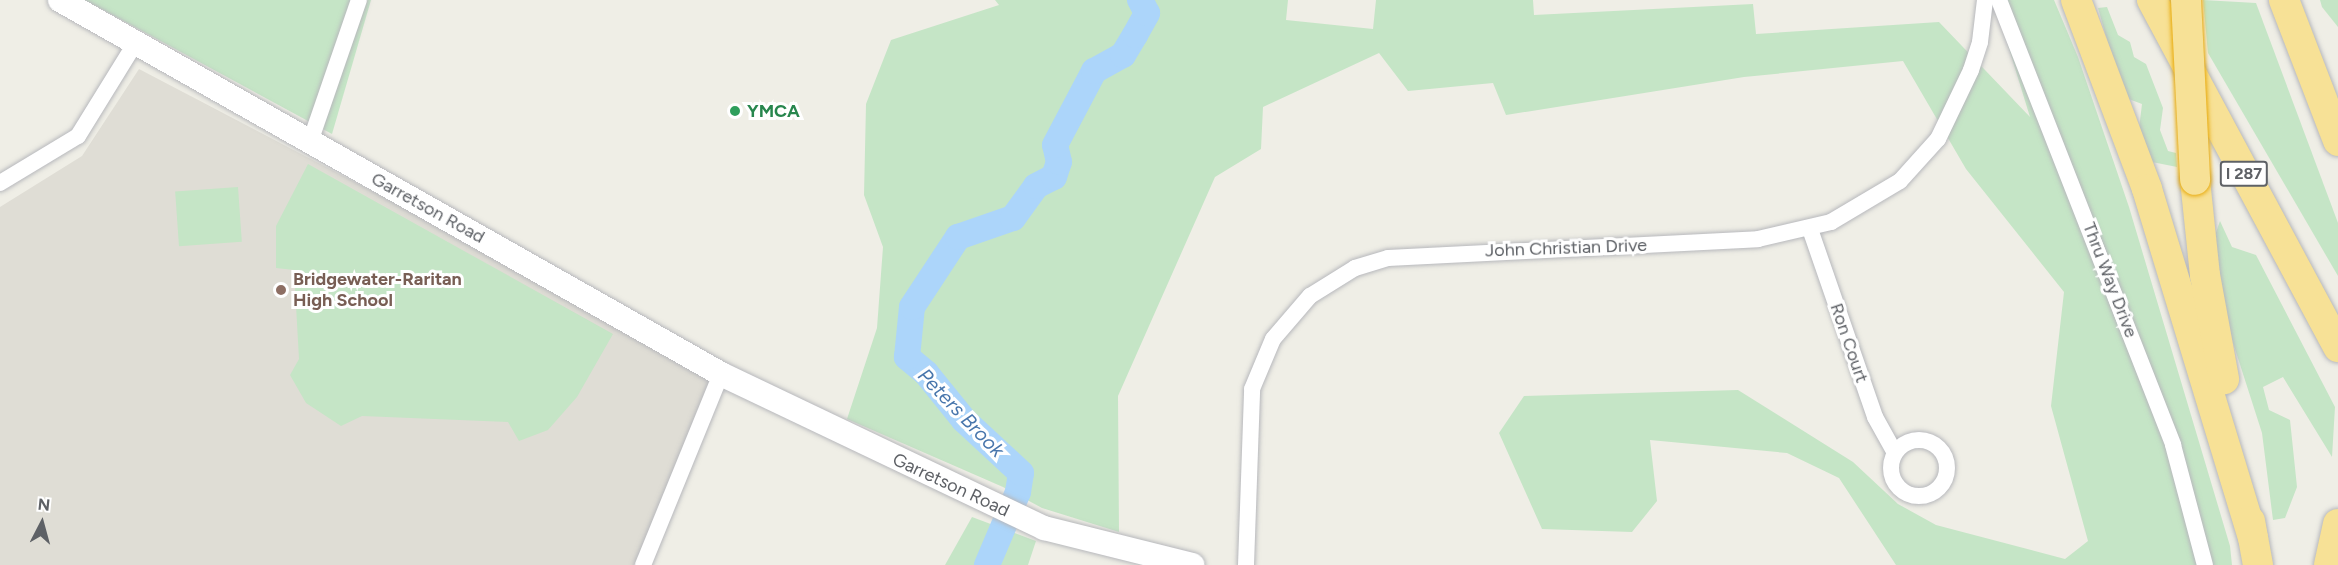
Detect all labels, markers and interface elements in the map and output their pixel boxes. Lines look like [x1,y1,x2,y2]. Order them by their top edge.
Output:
place label: YMCA [747,100,800,122]
marker: YMCA [728,104,742,118]
road number: I 287 [2218,161,2270,187]
street label: Garretson Road [367,168,489,248]
street label: Thru Way Drive [2078,219,2142,341]
street label: John Christian Drive [1485,234,1647,262]
place label: Bridgewater-Raritan High School [293,269,462,312]
marker: Bridgewater-Raritan High School [274,283,288,297]
street label: Ron Court [1825,300,1873,386]
water label: Peters Brook [913,364,1009,462]
street label: Garretson Road [889,448,1013,522]
north arrow [12,493,72,553]
text: N [37,495,51,515]

